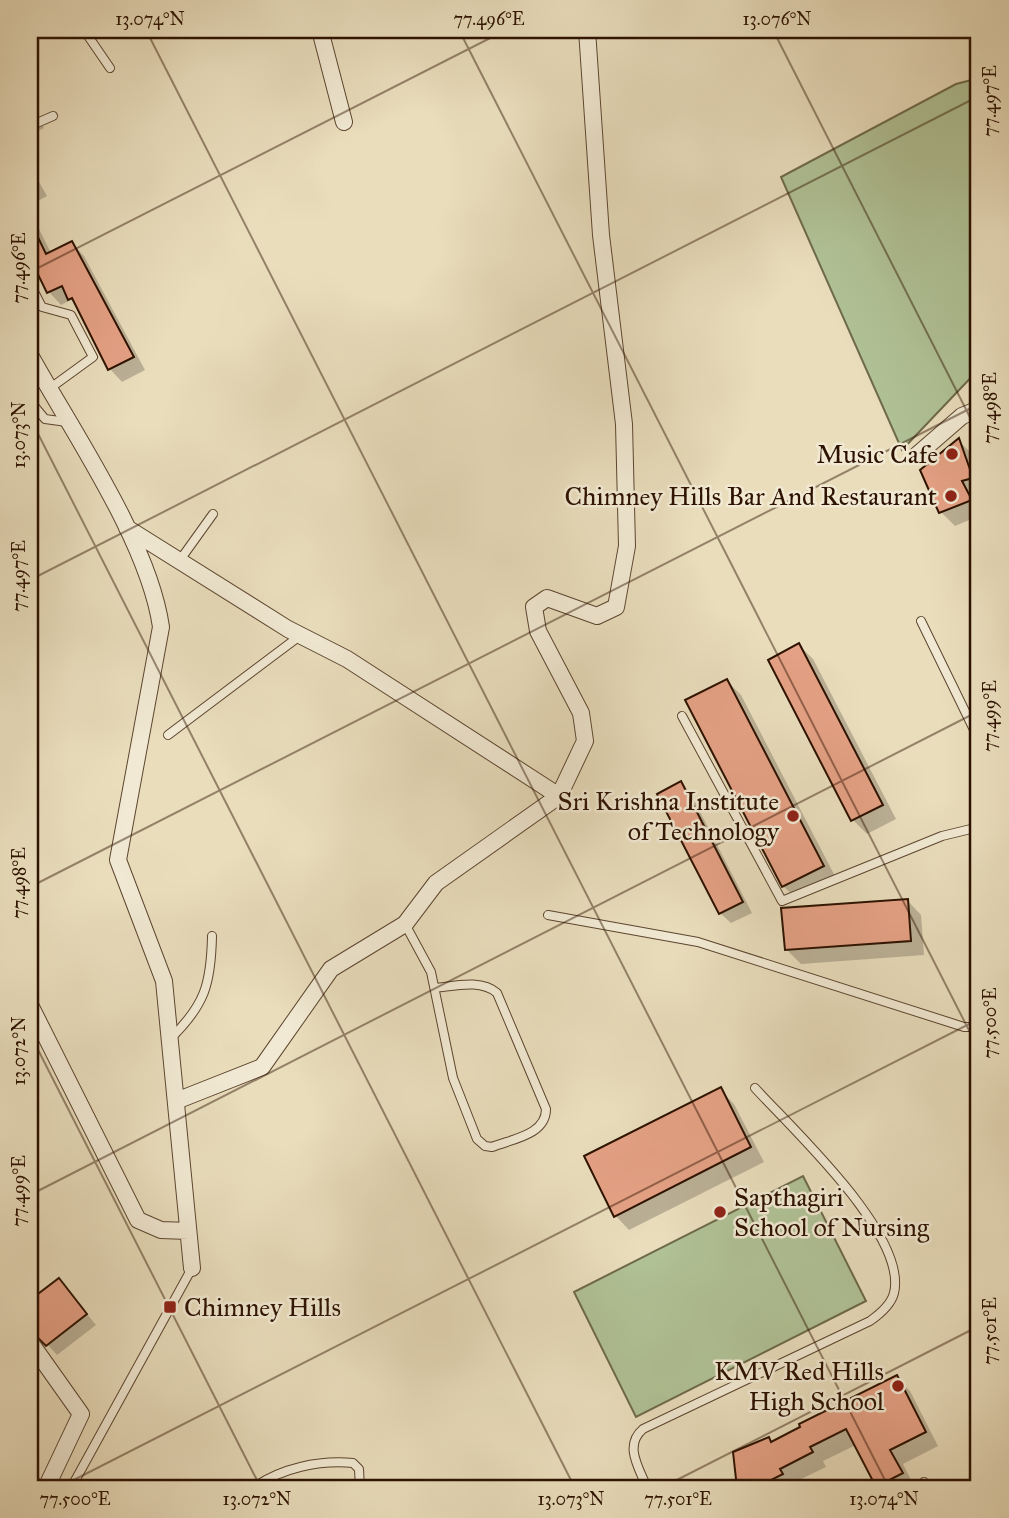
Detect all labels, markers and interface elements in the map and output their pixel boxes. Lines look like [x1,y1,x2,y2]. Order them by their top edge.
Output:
text: 13.074°N [115,8,185,30]
text: 77.496°E [453,8,525,30]
text: 13.076°N [742,8,812,30]
text: 77.497°E [979,65,1001,137]
text: 77.496°E [8,232,30,304]
text: 77.498°E [979,372,1001,444]
text: 13.073°N [8,401,30,469]
place label: Music Cafe [816,438,938,470]
marker: Music Cafe [944,446,960,462]
place label: Chimney Hills Bar And Restaurant [564,480,937,512]
marker: Chimney Hills Bar And Restaurant [943,488,959,504]
text: 77.497°E [8,540,30,612]
text: 77.499°E [979,680,1001,752]
place label: Sri Krishna Institute of Technology [558,785,780,847]
marker: Sri Krishna Institute of Technology [785,808,801,824]
text: 77.498°E [8,847,30,919]
text: 77.500°E [979,987,1001,1059]
text: 13.072°N [8,1017,30,1085]
text: 77.499°E [8,1155,30,1227]
place label: Sapthagiri School of Nursing [734,1181,930,1243]
marker: Sapthagiri School of Nursing [712,1204,728,1220]
place label: Chimney Hills [184,1291,341,1323]
text: 77.501°E [979,1297,1001,1365]
marker: Chimney Hills [162,1299,178,1315]
place label: KMV Red Hills High School [714,1355,884,1417]
marker: KMV Red Hills High School [890,1378,906,1394]
text: 77.500°E [39,1488,111,1510]
text: 13.072°N [223,1488,291,1510]
text: 13.073°N [537,1488,605,1510]
text: 77.501°E [644,1488,712,1510]
text: 13.074°N [849,1488,919,1510]

